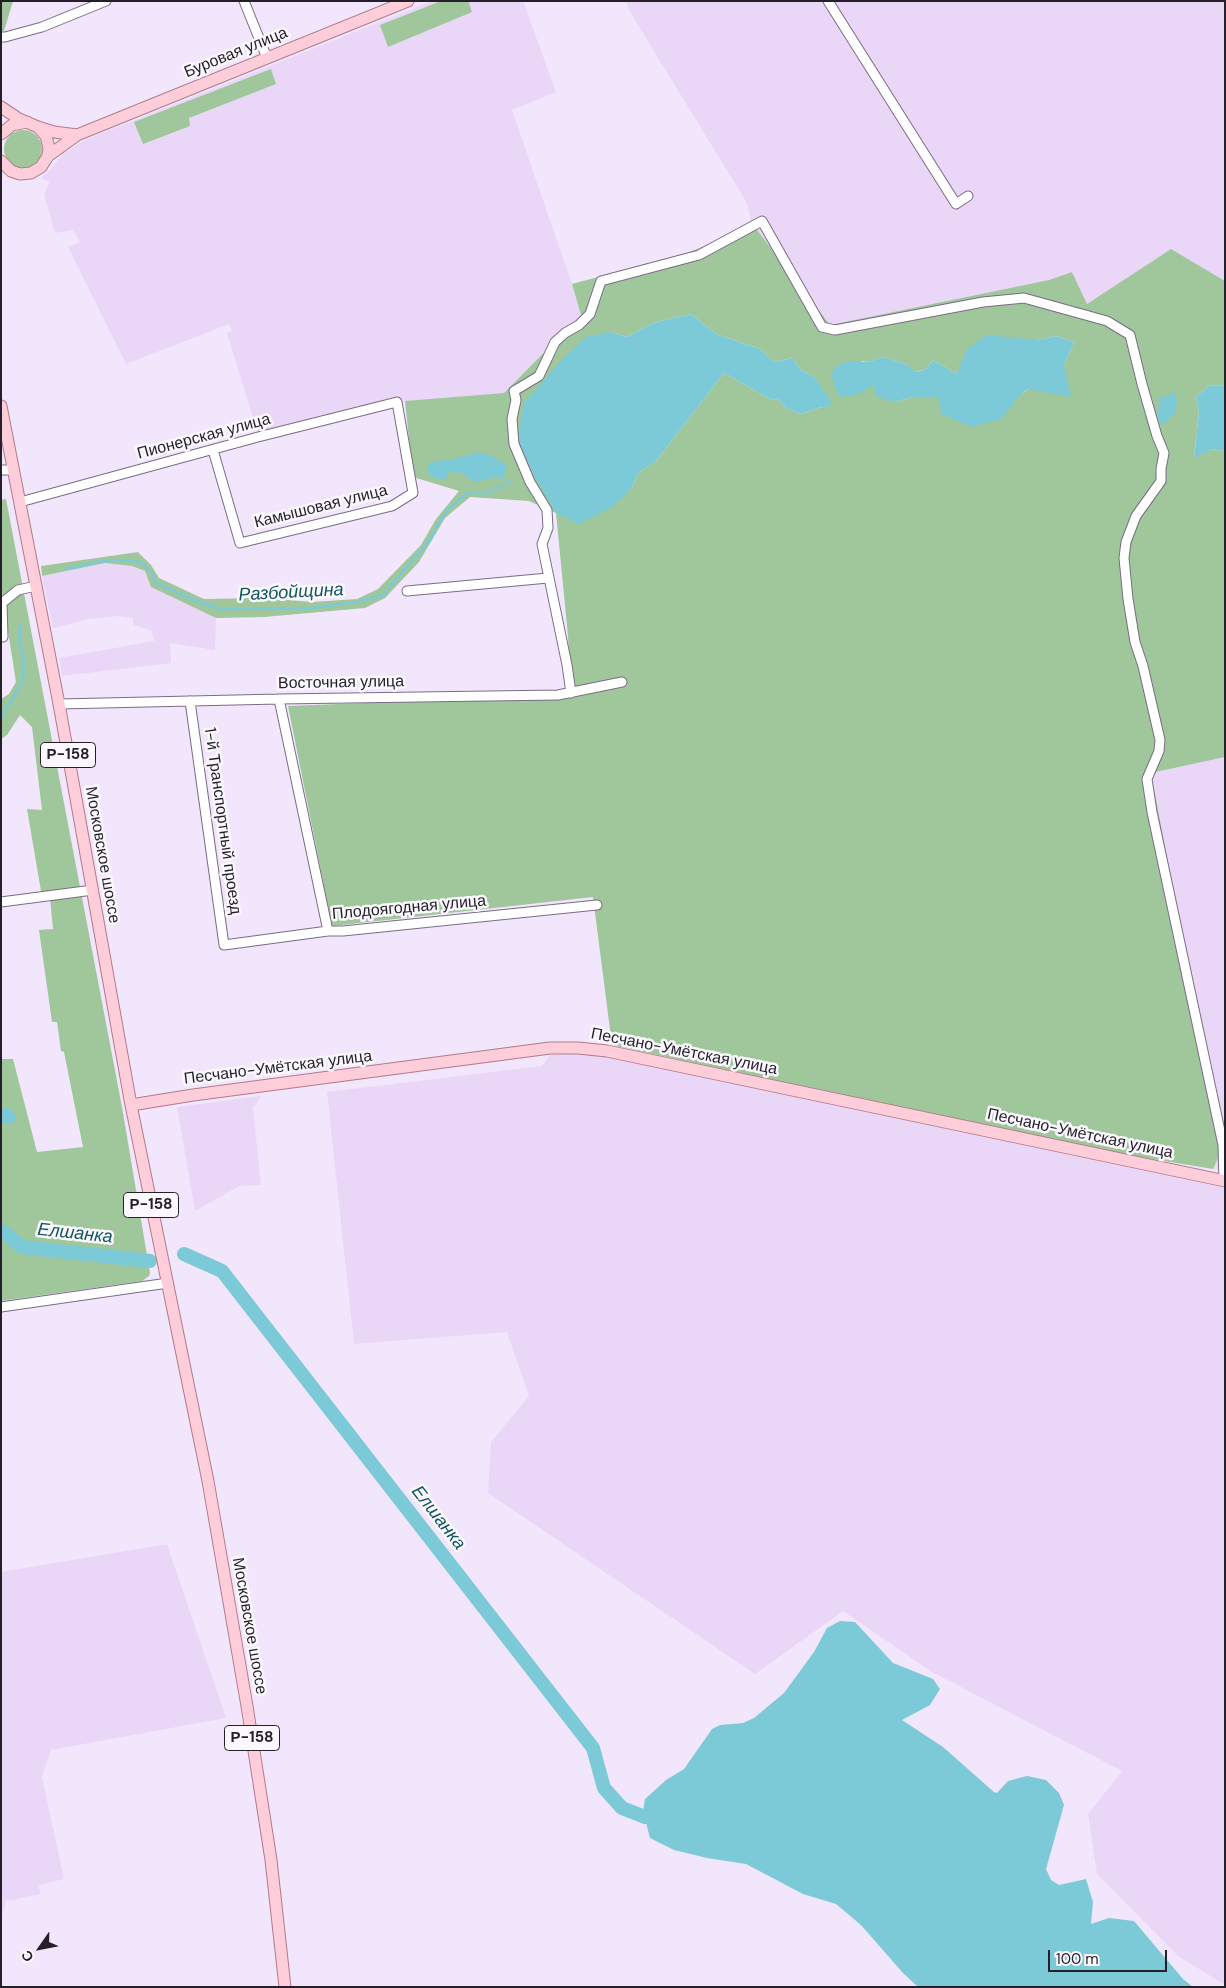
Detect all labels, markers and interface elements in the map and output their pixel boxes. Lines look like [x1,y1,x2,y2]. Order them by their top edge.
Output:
street label: Буровая улица [181,24,291,82]
street label: Пионерская улица [135,410,273,464]
street label: Камышовая улица [252,481,390,533]
water label: Разбойщина [238,579,344,607]
street label: Восточная улица [278,672,404,694]
street label: 1-й Транспортный проезд [199,726,245,916]
road number: Р-158 [40,742,96,768]
street label: Московское шоссе [81,785,123,925]
street label: Плодоягодная улица [331,892,487,924]
street label: Песчано-Умётская улица [589,1024,779,1080]
street label: Песчано-Умётская улица [183,1047,373,1089]
street label: Песчано-Умётская улица [985,1105,1175,1163]
road number: Р-158 [124,1192,178,1218]
water label: Елшанка [36,1219,114,1249]
water label: Елшанка [406,1482,470,1554]
street label: Московское шоссе [228,1556,270,1696]
road number: Р-158 [224,1726,280,1750]
north arrow [15,1923,65,1973]
scale bar [1051,1940,1170,1972]
text: С [17,1947,38,1965]
text: 100 m [1056,1949,1099,1969]

